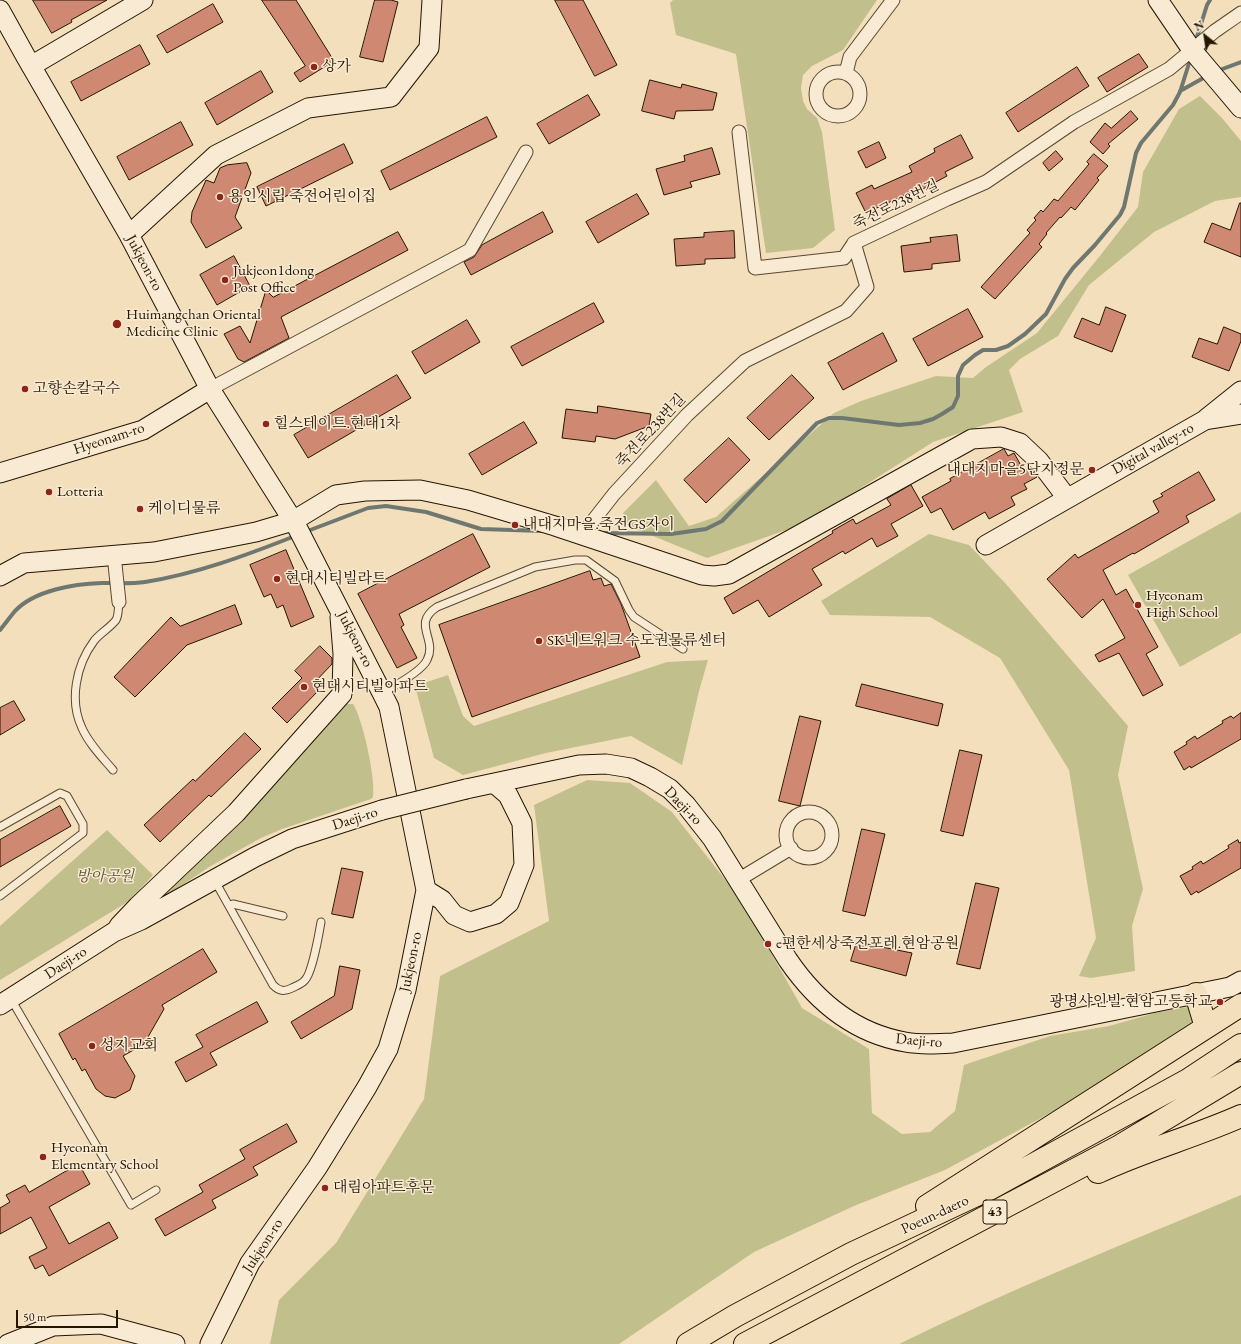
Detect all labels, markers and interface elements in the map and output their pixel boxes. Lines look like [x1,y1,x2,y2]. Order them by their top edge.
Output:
north arrow [1185,16,1225,56]
text: N [1192,17,1206,34]
place label: 상가 [322,58,351,76]
marker: 상가 [309,62,319,72]
street label: 죽전로238번길 [850,176,942,234]
place label: 용인시립 죽전어린이집 [228,188,376,206]
marker: 용인시립 죽전어린이집 [215,192,225,202]
street label: Jukjeon-ro [122,232,166,294]
place label: Jukjeon1dong Post Office [233,262,314,297]
marker: Jukjeon1dong Post Office [220,275,230,285]
place label: Huimangchan Oriental Medicine Clinic [126,306,261,341]
marker: Huimangchan Oriental Medicine Clinic [111,318,123,330]
place label: 고향손칼국수 [33,380,120,398]
marker: 고향손칼국수 [20,384,30,394]
street label: 죽전로238번길 [612,390,690,472]
place label: 힐스테이트.현대1차 [274,415,401,433]
street label: Hyeonam-ro [71,419,147,459]
marker: 힐스테이트.현대1차 [261,419,271,429]
street label: Digital valley-ro [1109,419,1197,479]
place label: 내대지마을5단지정문 [946,461,1084,479]
marker: 내대지마을5단지정문 [1087,465,1097,475]
place label: Lotteria [57,483,103,501]
marker: Lotteria [44,487,54,497]
place label: 케이디물류 [148,500,220,518]
marker: 케이디물류 [135,504,145,514]
place label: 내대지마을.죽전GS자이 [523,516,675,534]
marker: 내대지마을.죽전GS자이 [510,520,520,530]
place label: 현대시티빌라트 [285,570,386,588]
marker: 현대시티빌라트 [272,574,282,584]
place label: Hyeonam High School [1146,587,1218,622]
marker: Hyeonam High School [1133,600,1143,610]
street label: Jukjeon-ro [333,608,377,670]
place label: SK네트워크 수도권물류센터 [547,632,727,650]
marker: SK네트워크 수도권물류센터 [534,636,544,646]
place label: 현대시티빌아파트 [312,678,428,696]
marker: 현대시티빌아파트 [299,682,309,692]
street label: Daeji-ro [660,783,706,829]
street label: Daeji-ro [330,803,380,835]
park label: 방아공원 [76,868,134,886]
street label: Jukjeon-ro [396,930,426,994]
place label: e편한세상죽전포레.현암공원 [776,935,959,953]
marker: e편한세상죽전포레.현암공원 [763,939,773,949]
street label: Daeji-ro [41,943,91,983]
place label: 광명샤인빌.현암고등학교 [1049,993,1212,1011]
marker: 광명샤인빌.현암고등학교 [1215,997,1225,1007]
street label: Daeji-ro [895,1030,943,1052]
place label: 성지교회 [100,1037,158,1055]
marker: 성지교회 [87,1041,97,1051]
place label: Hyeonam Elementary School [51,1139,159,1174]
marker: Hyeonam Elementary School [38,1152,48,1162]
place label: 대림아파트후문 [333,1179,434,1197]
marker: 대림아파트후문 [320,1183,330,1193]
street label: Poeun-daero [898,1192,972,1238]
road number: 43 [983,1200,1007,1224]
street label: Jukjeon-ro [239,1216,287,1276]
scale bar [18,1302,120,1328]
text: 50 m [23,1309,46,1325]

